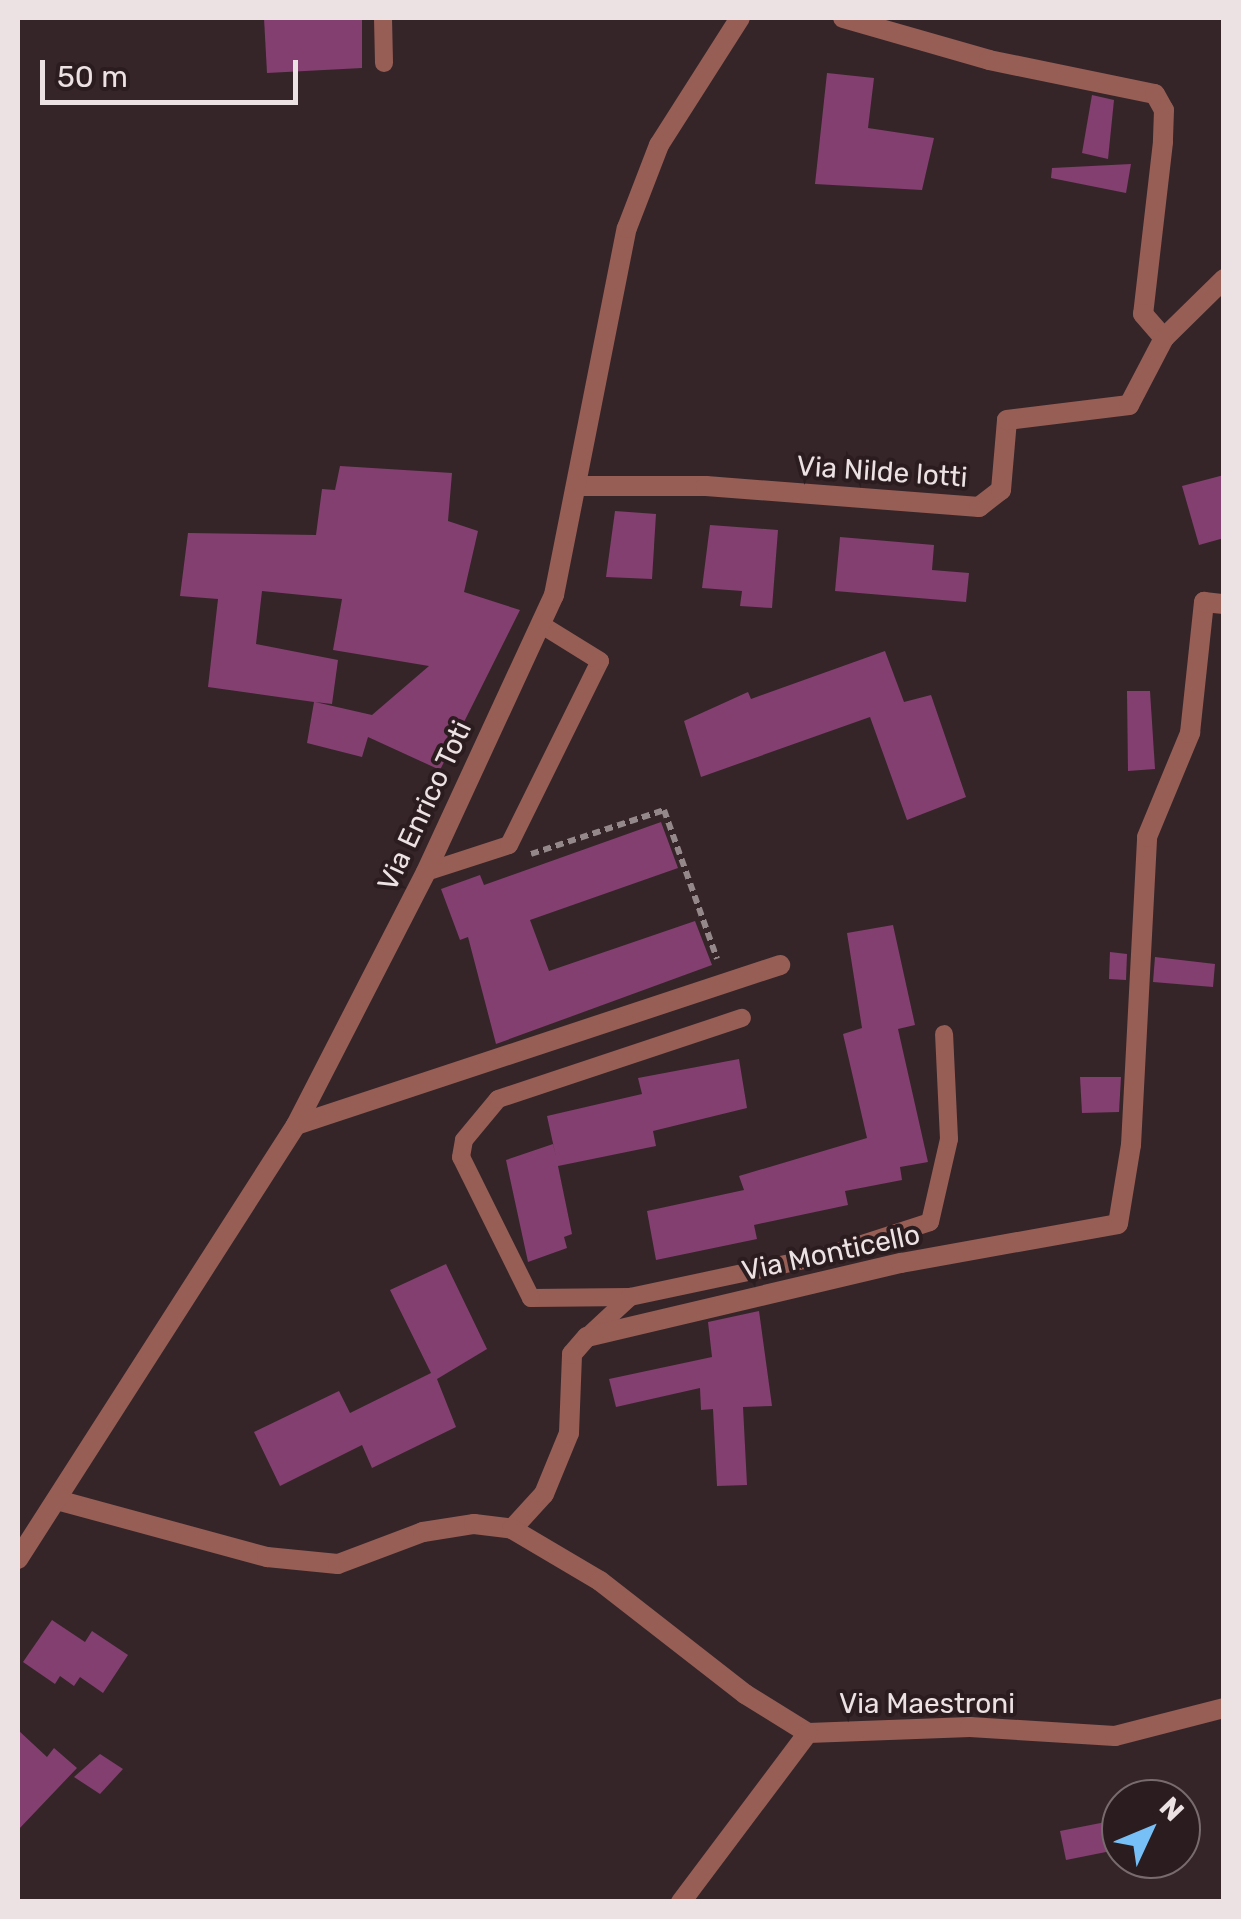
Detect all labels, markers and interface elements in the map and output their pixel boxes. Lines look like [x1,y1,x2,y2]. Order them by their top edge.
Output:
scale bar [45,40,302,102]
text: 50 m [57,59,128,95]
street label: Via Nilde lotti [796,449,968,495]
street label: Via Enrico Toti [371,715,479,897]
street label: Via Monticello [739,1218,923,1288]
street label: Via Maestroni [839,1687,1015,1721]
north arrow [1101,1779,1201,1879]
text: N [1153,1790,1190,1828]

